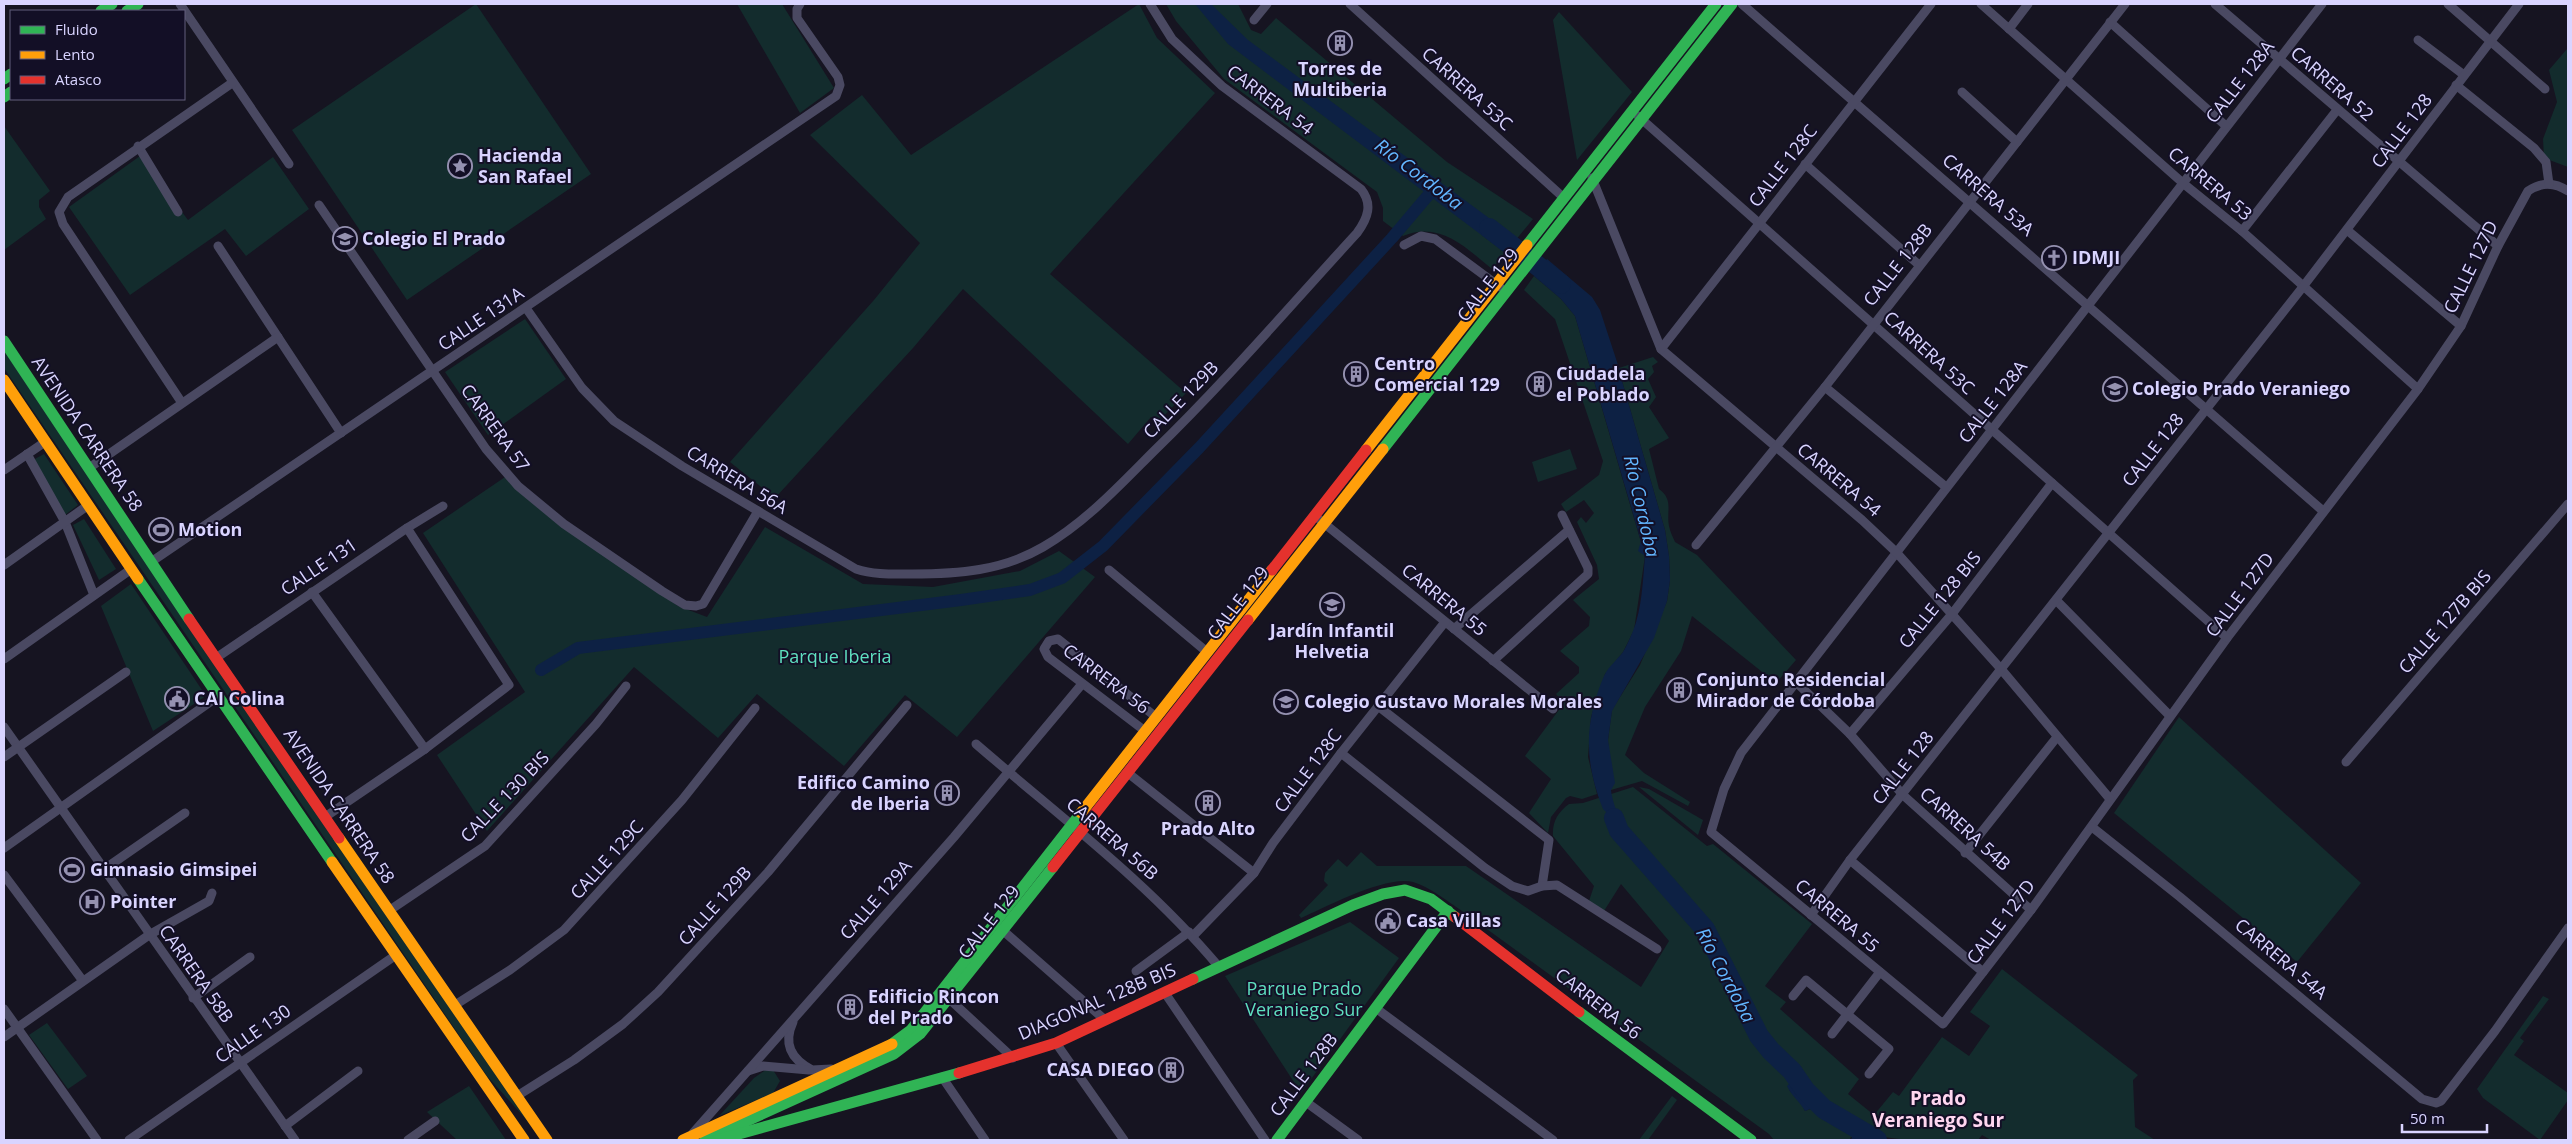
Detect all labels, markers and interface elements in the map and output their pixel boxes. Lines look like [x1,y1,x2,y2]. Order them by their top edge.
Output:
legend [10,10,185,100]
text: Fluido [55,19,98,39]
building icon: Torres de Multiberia [1327,30,1353,56]
street label: CALLE 128A [2199,35,2279,128]
street label: CARRERA 52 [2286,40,2379,126]
street label: CARRERA 53C [1417,41,1518,135]
text: Lento [55,44,95,64]
place label: Torres de Multiberia [1293,56,1387,101]
street label: CARRERA 54 [1222,59,1319,140]
text: Atasco [55,69,102,89]
street label: CALLE 128 [2365,88,2437,172]
street label: CALLE 128C [1742,119,1822,212]
water label: Río Cordoba [1370,132,1469,216]
street label: CARRERA 53 [2164,141,2258,225]
place label: Hacienda San Rafael [478,143,572,188]
street label: CARRERA 53A [1938,148,2040,241]
place icon: Hacienda San Rafael [447,153,473,179]
street label: CALLE 127D [2437,216,2503,317]
street label: CALLE 128B [1857,218,1937,311]
school or university icon: Colegio El Prado [332,226,358,252]
place label: Colegio El Prado [362,226,505,250]
street label: CALLE 129 [1451,243,1523,326]
church icon: IDMJI [2041,245,2067,271]
place label: IDMJI [2072,245,2120,269]
street label: CALLE 131A [433,280,528,356]
street label: CARRERA 53C [1879,305,1980,399]
street label: AVENIDA CARRERA 58 [27,351,149,516]
place label: Centro Comercial 129 [1374,351,1500,396]
street label: CALLE 129B [1137,355,1223,443]
street label: CALLE 128A [1952,355,2032,448]
building icon: Centro Comercial 129 [1343,361,1369,387]
place label: Ciudadela el Poblado [1556,361,1650,406]
building icon: Ciudadela el Poblado [1526,371,1552,397]
school or university icon: Colegio Prado Veraniego [2102,376,2128,402]
place label: Colegio Prado Veraniego [2132,376,2350,400]
street label: CARRERA 57 [456,379,536,476]
street label: CALLE 128 [2116,408,2188,491]
street label: CARRERA 54 [1793,437,1887,521]
street label: CARRERA 56A [682,439,793,519]
water label: Río Cordoba [1618,452,1666,560]
sports icon: Motion [148,517,174,543]
place label: Motion [178,517,242,541]
street label: CALLE 131 [276,532,361,600]
street label: CALLE 128 BIS [1893,546,1986,653]
street label: CALLE 127D [2199,547,2279,642]
street label: CARRERA 55 [1397,558,1492,641]
street label: CALLE 129 [1201,561,1273,644]
street label: CALLE 127B BIS [2393,564,2496,678]
school or university icon: Jardín Infantil Helvetia [1319,592,1345,618]
place label: Jardín Infantil Helvetia [1268,618,1394,663]
street label: CARRERA 56 [1058,638,1155,719]
park label: Parque Iberia [778,644,892,668]
place label: Conjunto Residencial Mirador de Córdoba [1696,667,1885,712]
building icon: Conjunto Residencial Mirador de Córdoba [1666,677,1692,703]
public building icon: CAI Colina [164,686,190,712]
place label: CAI Colina [194,686,285,710]
school or university icon: Colegio Gustavo Morales Morales [1273,689,1299,715]
place label: Colegio Gustavo Morales Morales [1304,689,1602,713]
street label: AVENIDA CARRERA 58 [279,723,401,888]
street label: CALLE 128C [1268,724,1346,817]
street label: CALLE 128 [1866,726,1938,809]
street label: CALLE 130 BIS [455,745,554,847]
place label: Edifico Camino de Iberia [797,770,930,815]
building icon: Edifico Camino de Iberia [934,780,960,806]
street label: CARRERA 54B [1915,781,2016,875]
building icon: Prado Alto [1195,790,1221,816]
street label: CARRERA 56B [1062,792,1164,885]
street label: CALLE 129C [564,815,648,904]
place label: Prado Alto [1161,816,1255,840]
street label: CALLE 129A [834,854,917,944]
sports icon: Gimnasio Gimsipei [59,857,85,883]
place label: Gimnasio Gimsipei [90,857,257,881]
street label: CALLE 129B [672,861,756,950]
street label: CARRERA 55 [1791,873,1885,957]
street label: CALLE 127D [1960,874,2040,969]
street label: CALLE 129 [952,880,1024,963]
hospital icon: Pointer [79,889,105,915]
place label: Pointer [110,889,176,913]
public building icon: Casa Villas [1375,908,1401,934]
place label: Casa Villas [1406,908,1501,932]
street label: CARRERA 54A [2230,912,2334,1004]
street label: CARRERA 58B [154,920,239,1027]
water label: Río Cordoba [1690,923,1762,1027]
street label: DIAGONAL 128B BIS [1014,957,1179,1045]
street label: CARRERA 56 [1551,962,1646,1044]
park label: Parque Prado Veraniego Sur [1245,976,1363,1021]
place label: Edificio Rincon del Prado [868,984,999,1029]
building icon: Edificio Rincon del Prado [837,994,863,1020]
street label: CALLE 130 [210,998,295,1068]
street label: CALLE 128B [1264,1028,1342,1121]
place label: CASA DIEGO [1046,1057,1154,1081]
building icon: CASA DIEGO [1158,1057,1184,1083]
district label: Prado Veraniego Sur [1872,1085,2004,1133]
scale bar [2402,1102,2487,1134]
text: 50 m [2410,1108,2445,1128]

